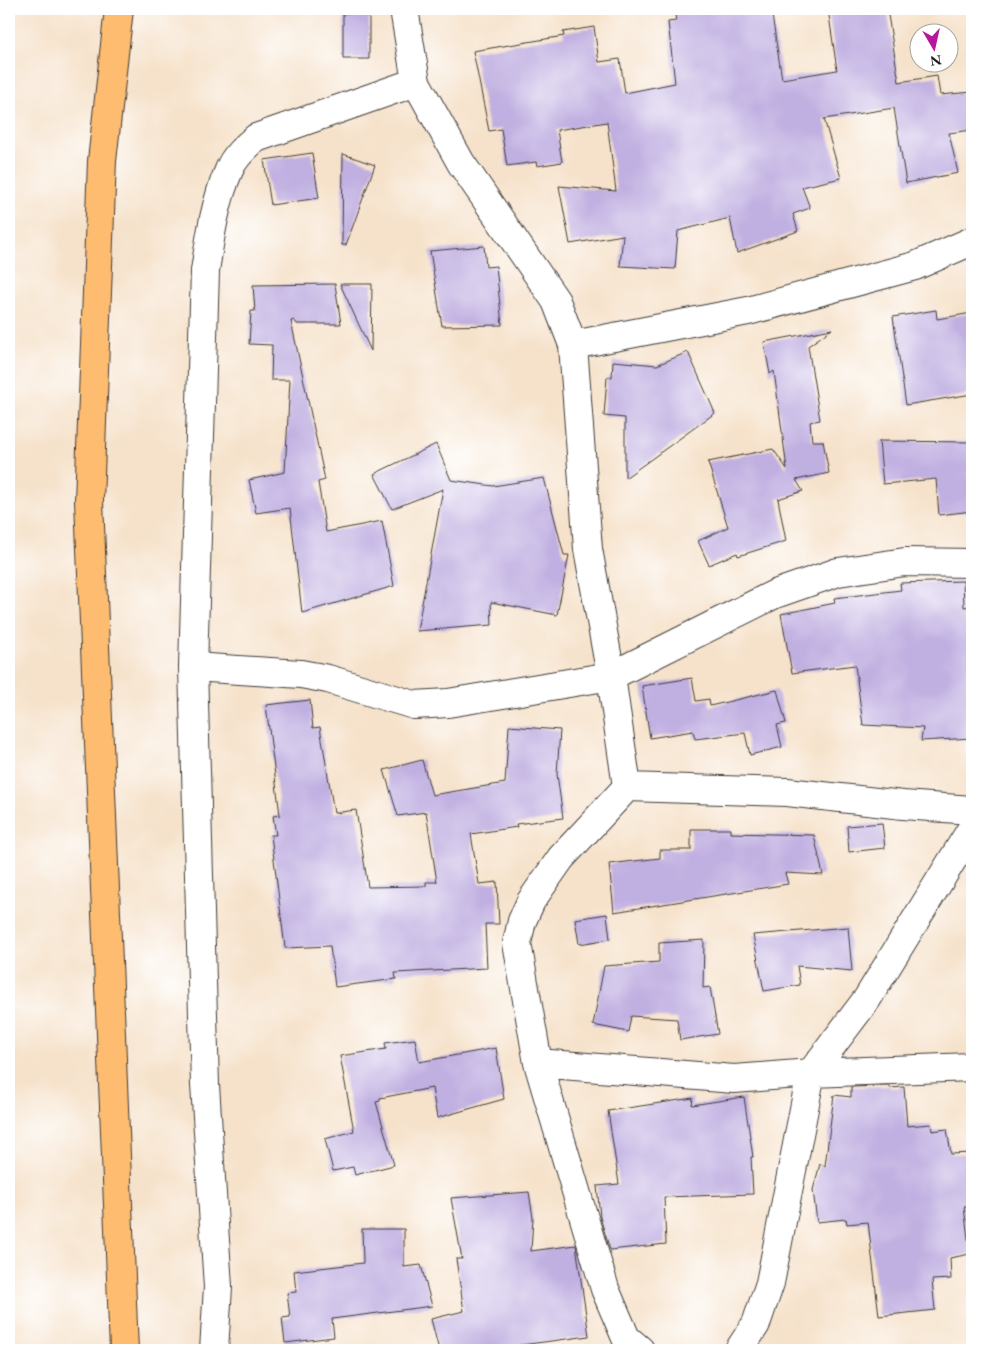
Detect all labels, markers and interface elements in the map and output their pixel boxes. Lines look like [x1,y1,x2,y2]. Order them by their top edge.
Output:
north arrow [908,22,958,72]
text: N [928,51,943,71]

